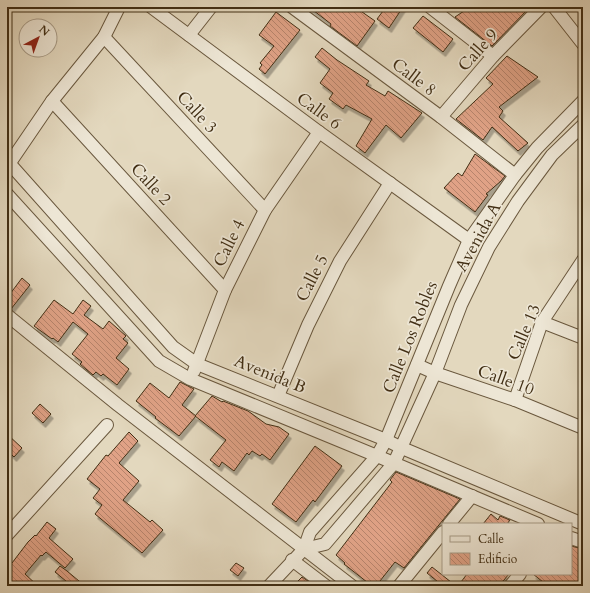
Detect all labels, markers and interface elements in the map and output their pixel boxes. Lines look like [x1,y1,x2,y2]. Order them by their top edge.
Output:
north arrow [18,18,58,58]
text: N [36,22,53,40]
street label: Calle 9 [453,24,503,76]
street label: Calle 8 [387,53,441,101]
street label: Calle 3 [172,86,222,138]
street label: Calle 6 [292,87,346,135]
street label: Calle 2 [126,158,177,210]
street label: Avenida A [450,197,507,276]
street label: Calle 4 [208,215,250,271]
street label: Calle 5 [290,251,334,305]
street label: Calle Los Robles [377,277,443,396]
street label: Calle 13 [502,300,546,364]
street label: Avenida B [231,349,309,399]
street label: Calle 10 [474,359,538,401]
legend [442,523,572,575]
text: Calle [478,531,504,547]
text: Edificio [478,551,518,567]

